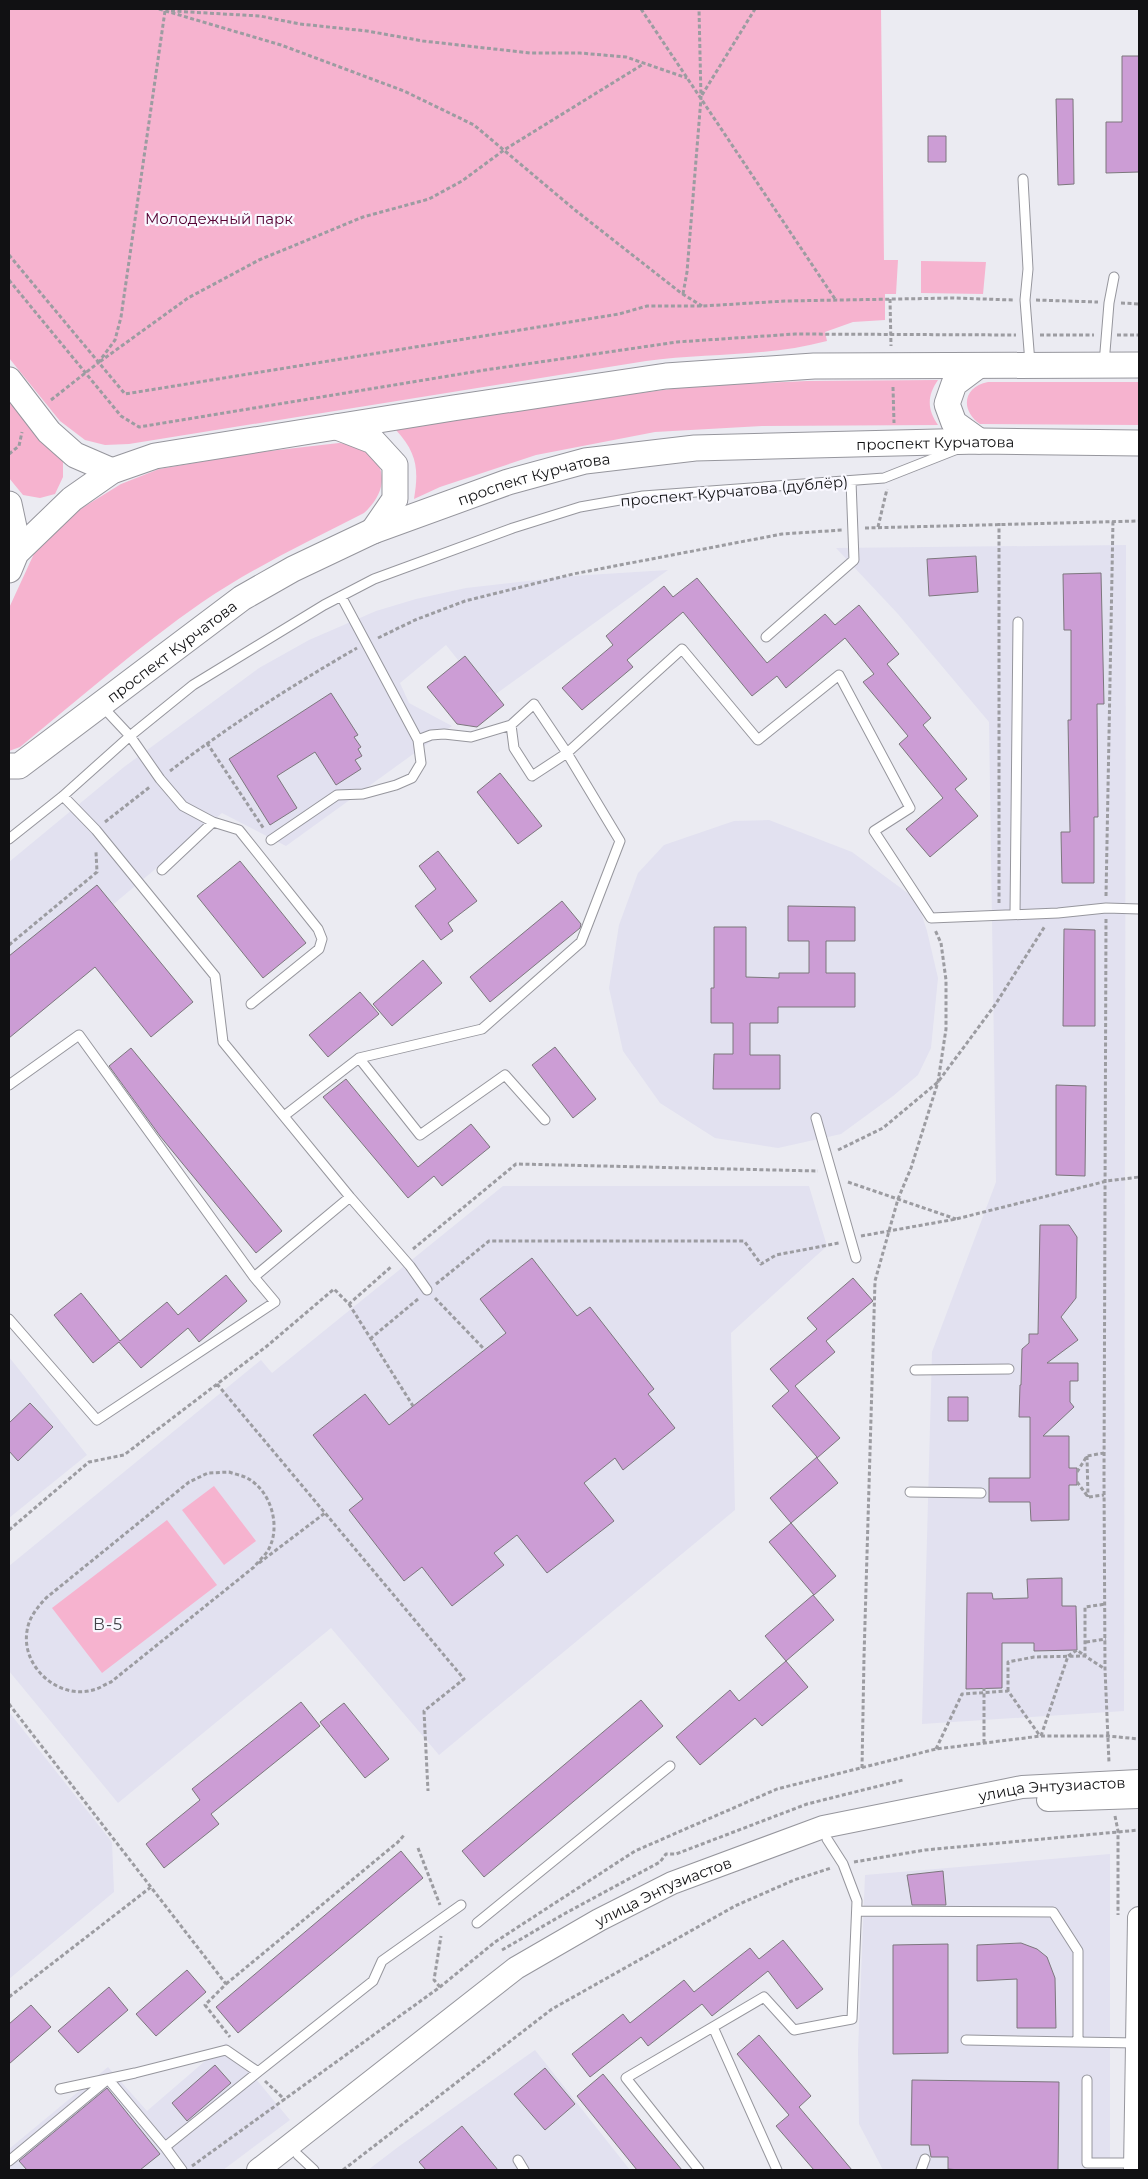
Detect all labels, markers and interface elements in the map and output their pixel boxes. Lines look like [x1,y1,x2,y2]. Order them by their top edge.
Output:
park label: Молодежный парк [145,209,293,228]
street label: проспект Курчатова [856,431,1014,454]
street label: проспект Курчатова [455,449,611,509]
street label: проспект Курчатова (дублёр) [619,472,849,510]
street label: проспект Курчатова [103,596,240,706]
district label: В-5 [93,1615,123,1634]
street label: улица Энтузиастов [976,1772,1126,1805]
street label: улица Энтузиастов [591,1852,734,1930]

